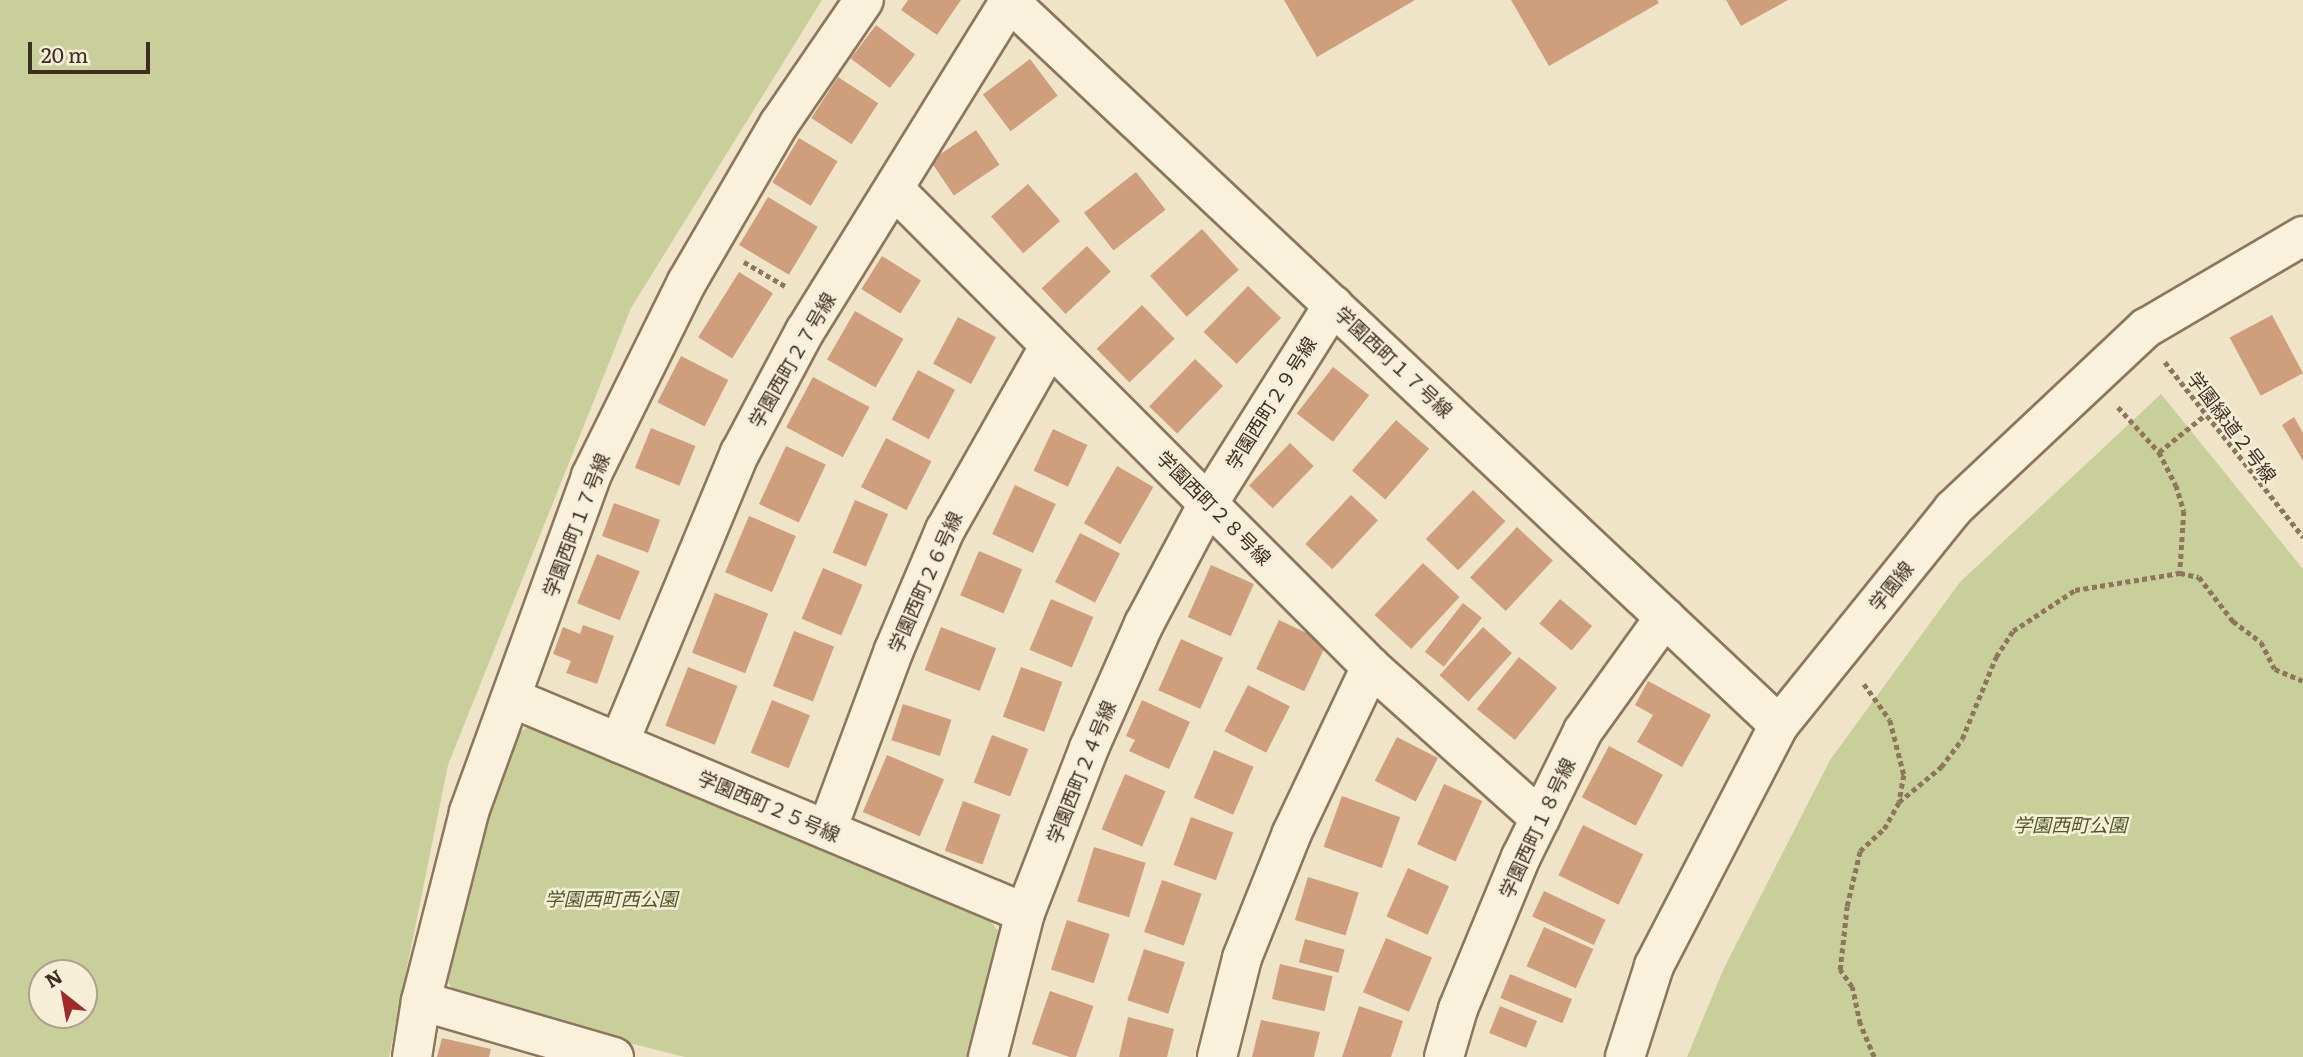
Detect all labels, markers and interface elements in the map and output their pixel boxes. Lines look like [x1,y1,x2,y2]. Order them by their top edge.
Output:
scale bar [32,28,154,72]
text: 20 m [41,38,88,69]
street label: 学園西町２７号線 [744,288,840,432]
street label: 学園西町１７号線 [1331,302,1457,422]
street label: 学園西町２９号線 [1221,333,1321,473]
street label: 学園緑道２号線 [2183,367,2281,487]
street label: 学園西町２８号線 [1152,446,1276,570]
street label: 学園西町１７号線 [538,450,614,600]
street label: 学園西町２６号線 [884,508,966,656]
street label: 学園線 [1864,557,1918,615]
street label: 学園西町２４号線 [1042,697,1120,847]
street label: 学園西町１８号線 [1495,754,1579,902]
street label: 学園西町２５号線 [695,766,843,846]
park label: 学園西町公園 [2013,814,2127,836]
park label: 学園西町西公園 [545,888,677,910]
north arrow [28,959,98,1029]
text: N [39,962,67,994]

